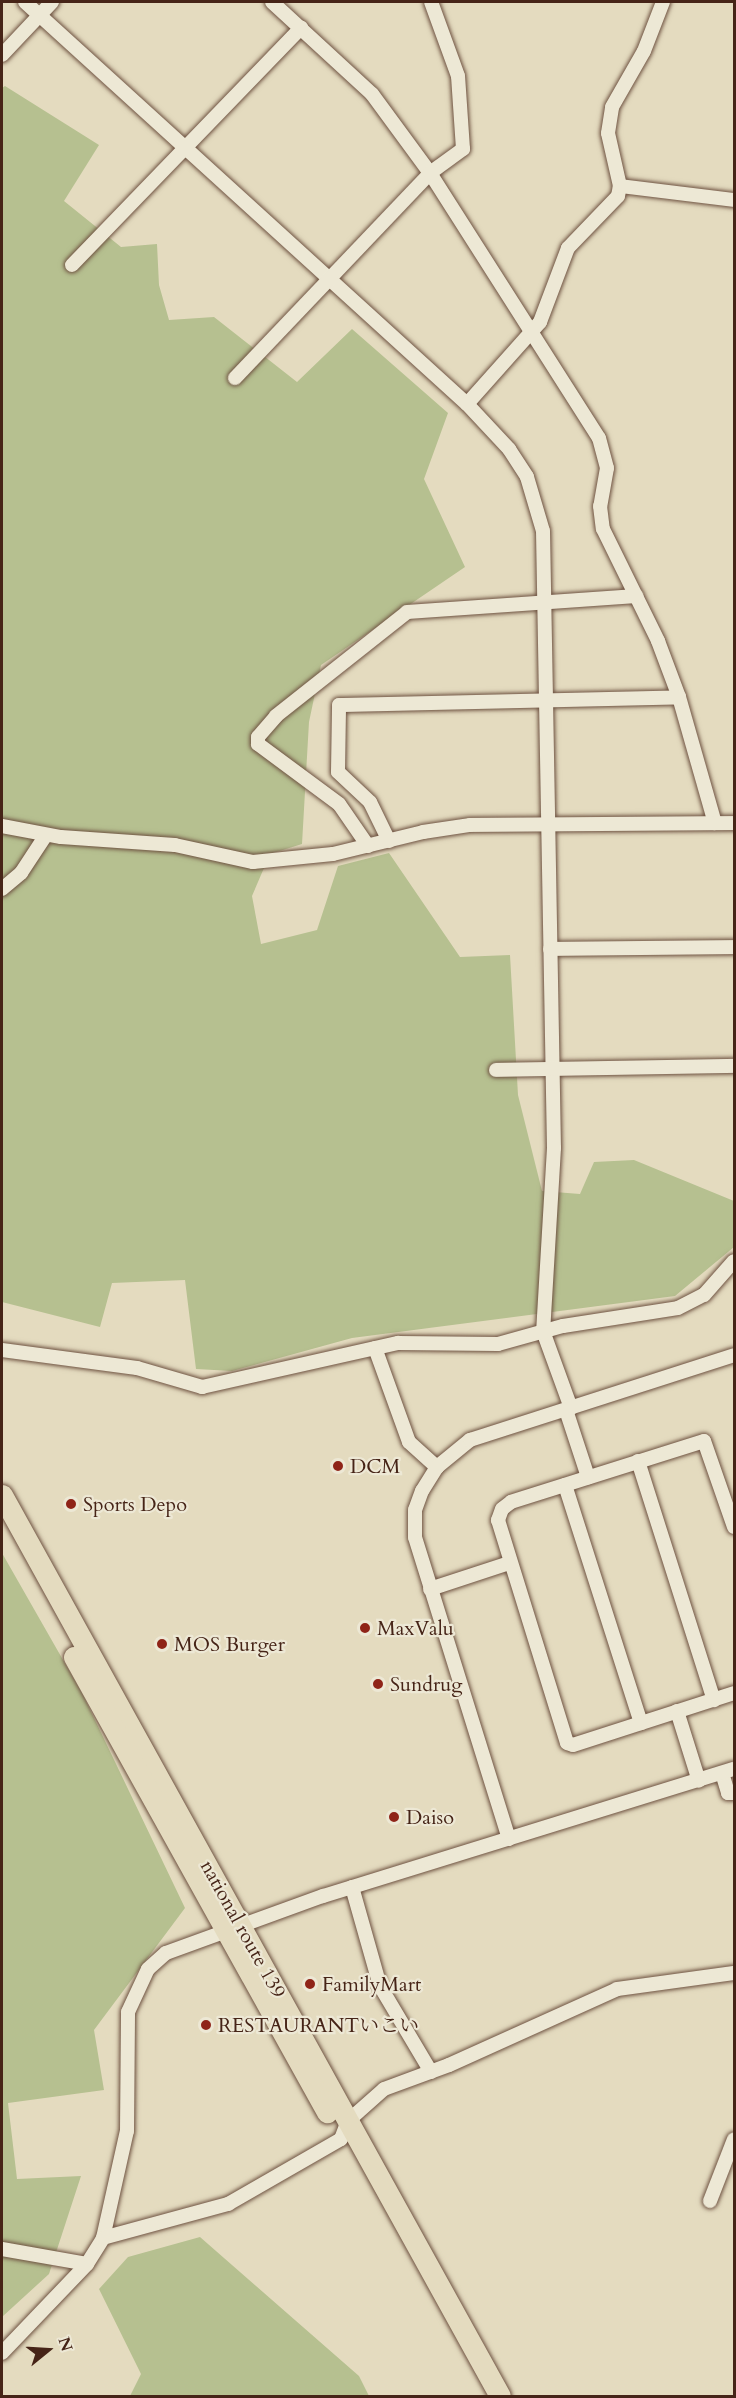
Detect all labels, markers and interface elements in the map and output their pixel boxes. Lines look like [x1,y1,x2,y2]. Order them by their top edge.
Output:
place label: DCM [350,1454,400,1478]
marker: DCM [331,1459,345,1473]
place label: Sports Depo [83,1492,187,1516]
marker: Sports Depo [64,1497,78,1511]
place label: MaxValu [377,1616,454,1640]
marker: MaxValu [358,1621,372,1635]
place label: MOS Burger [174,1632,285,1656]
marker: MOS Burger [155,1637,169,1651]
place label: Sundrug [390,1672,462,1696]
marker: Sundrug [371,1677,385,1691]
place label: Daiso [406,1805,454,1829]
marker: Daiso [387,1810,401,1824]
street label: national route 139 [195,1856,291,2002]
place label: FamilyMart [322,1972,421,1996]
marker: FamilyMart [303,1977,317,1991]
place label: RESTAURANTいこい [218,2013,419,2037]
marker: RESTAURANTいこい [199,2018,213,2032]
north arrow [18,2320,78,2380]
text: N [53,2334,78,2354]

